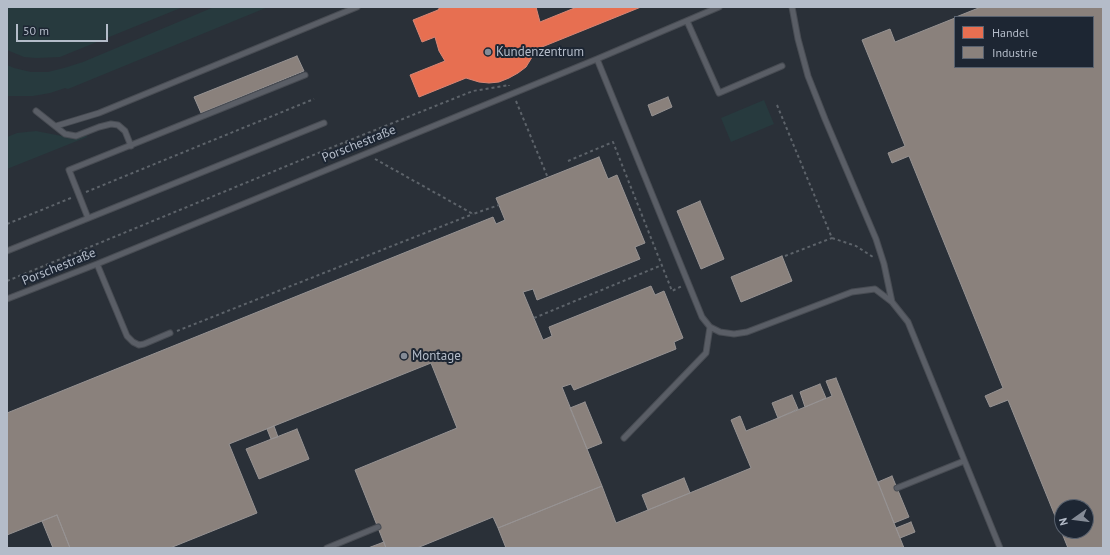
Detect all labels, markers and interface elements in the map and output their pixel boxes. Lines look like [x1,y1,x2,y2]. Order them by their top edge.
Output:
scale bar [18,16,110,42]
legend [954,16,1094,68]
text: 50 m [23,23,49,38]
text: Handel [992,25,1029,40]
place label: Kundenzentrum [496,44,584,60]
text: Industrie [992,45,1038,60]
marker: Kundenzentrum [483,47,493,57]
street label: Porschestraße [320,122,398,166]
street label: Porschestraße [20,245,98,289]
place label: Montage [412,348,461,364]
marker: Montage [399,351,409,361]
north arrow [1054,499,1094,539]
text: N [1056,516,1071,527]

